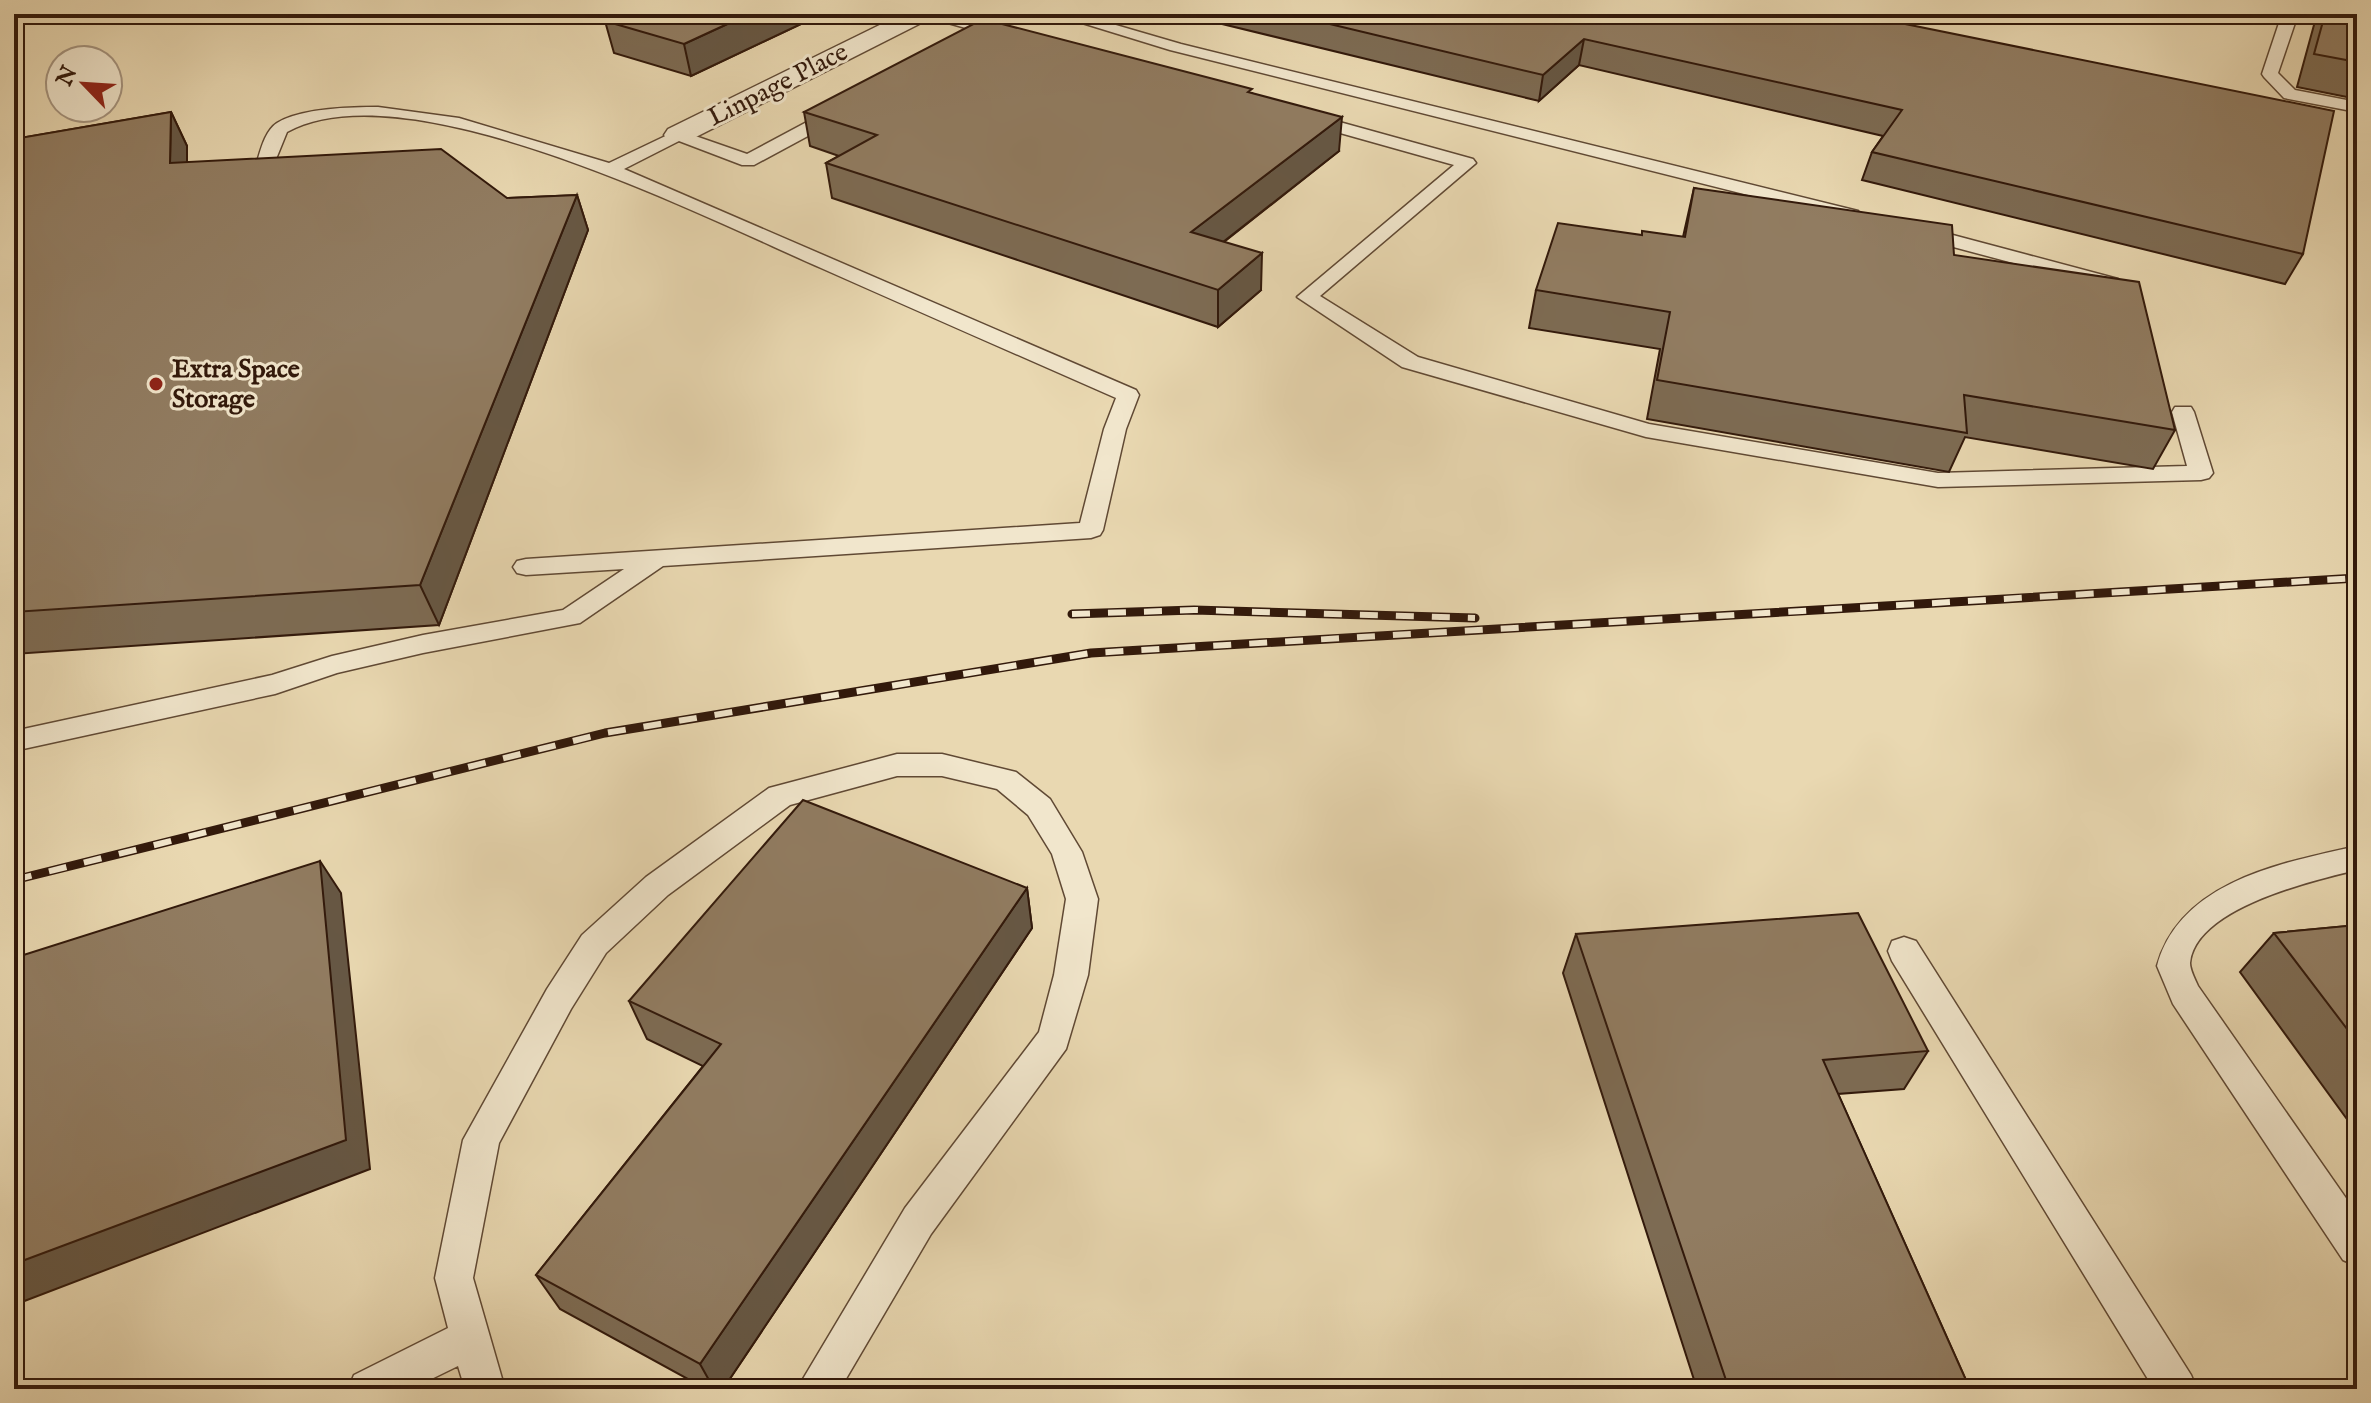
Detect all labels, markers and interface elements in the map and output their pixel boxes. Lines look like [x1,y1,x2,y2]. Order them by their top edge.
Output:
street label: Linpage Place [702,36,854,134]
north arrow [44,44,124,124]
text: N [51,62,84,92]
place label: Extra Space Storage [172,353,300,416]
marker: Extra Space Storage [147,375,165,393]

